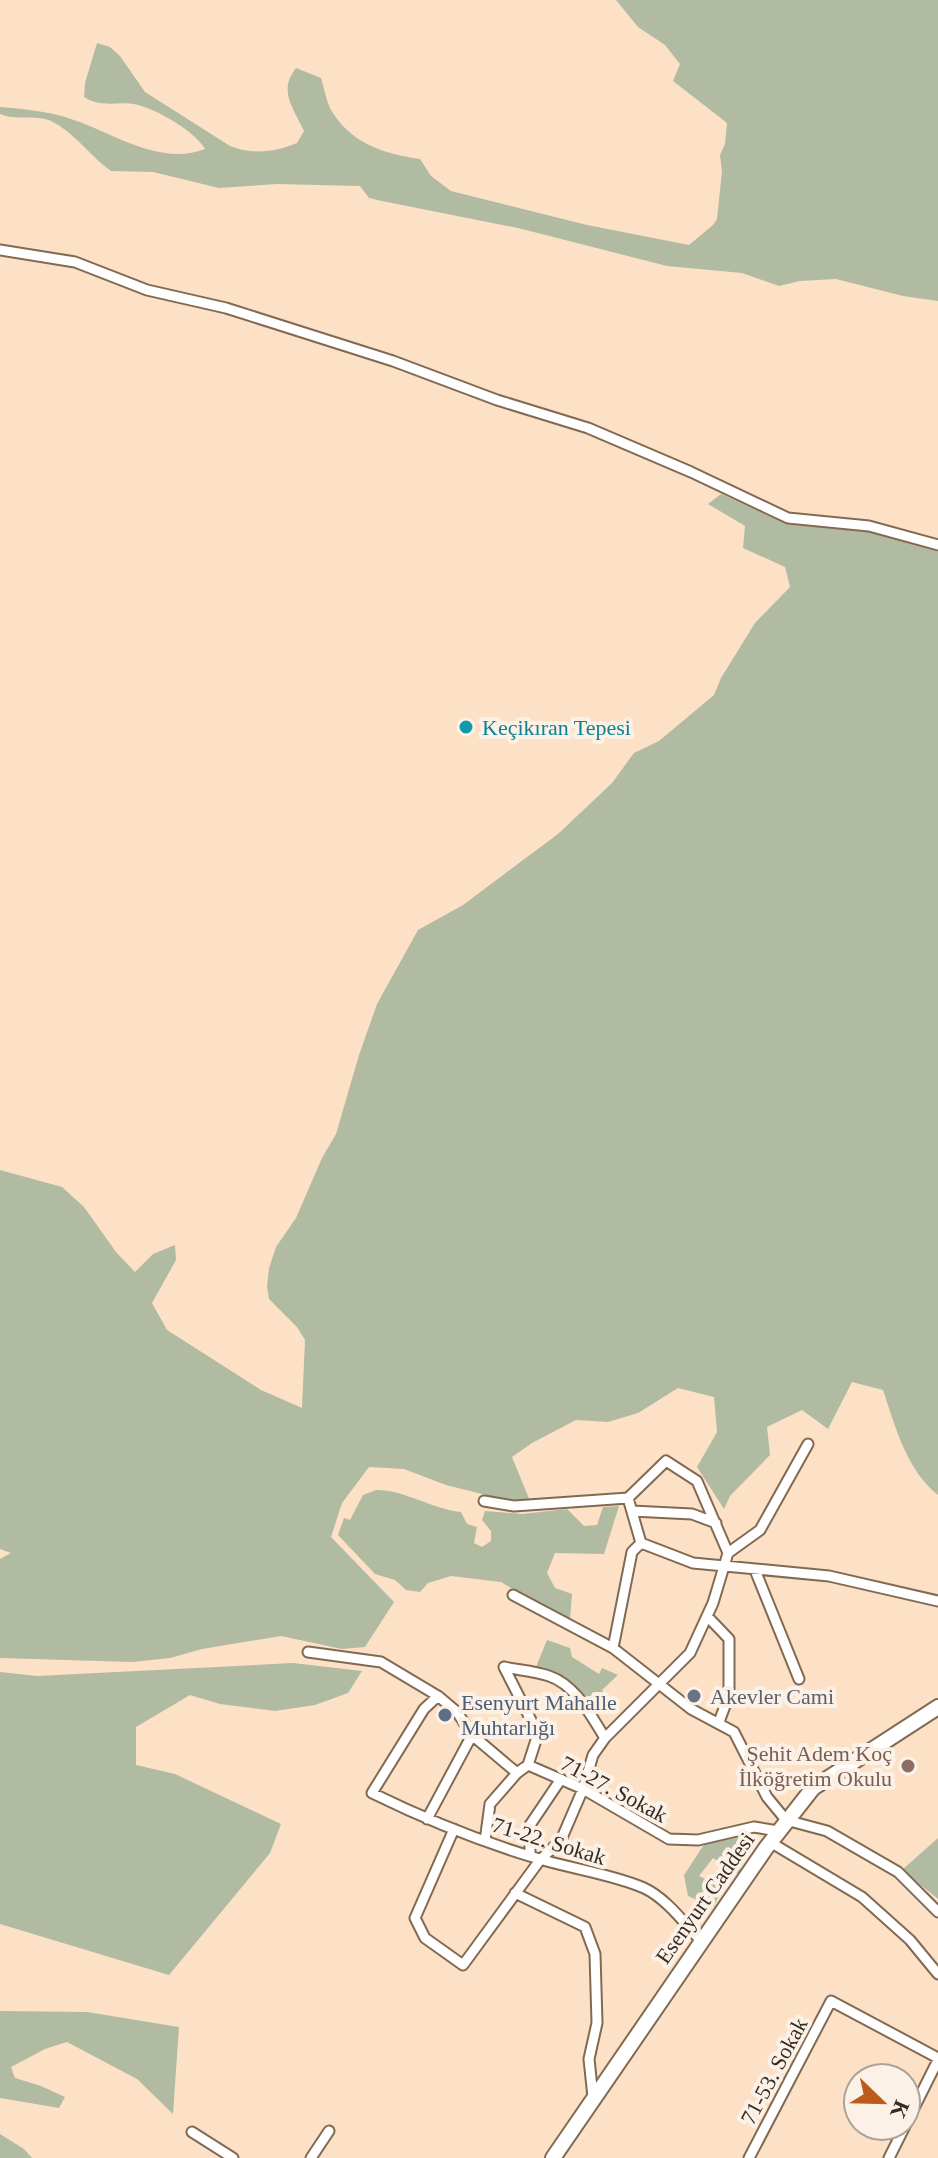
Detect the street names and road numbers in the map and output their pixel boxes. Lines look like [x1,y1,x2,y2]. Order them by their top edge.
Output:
street label: 71-27. Sokak [556,1750,672,1828]
street label: 71-22. Sokak [489,1812,609,1870]
street label: Esenyurt Caddesi [650,1828,760,1968]
street label: 71-53. Sokak [735,2013,813,2129]

